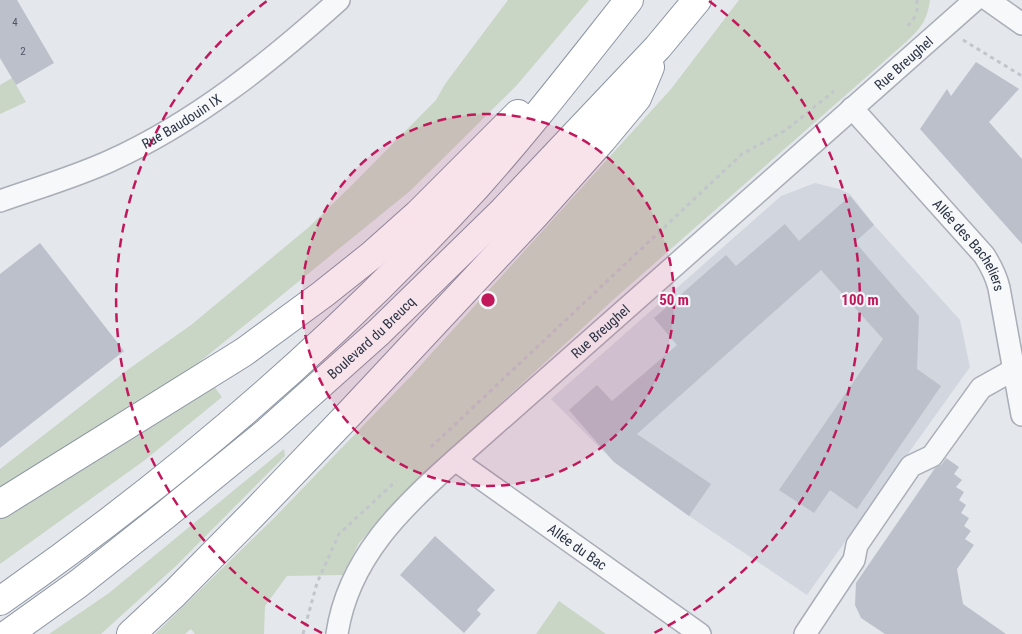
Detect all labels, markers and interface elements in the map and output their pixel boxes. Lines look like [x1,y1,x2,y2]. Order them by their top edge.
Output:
house number: 4 [12,16,18,29]
street label: Rue Breughel [871,33,936,93]
house number: 2 [20,45,26,58]
street label: Rue Baudouin IX [139,90,225,152]
street label: Allée des Bacheliers [930,196,1007,293]
centre of rings [479,291,497,309]
text: 50 m [659,291,689,309]
text: 100 m [841,291,879,309]
street label: Boulevard du Breucq [324,293,418,382]
street label: Rue Breughel [568,301,633,361]
street label: Allée du Bac [545,520,610,573]

